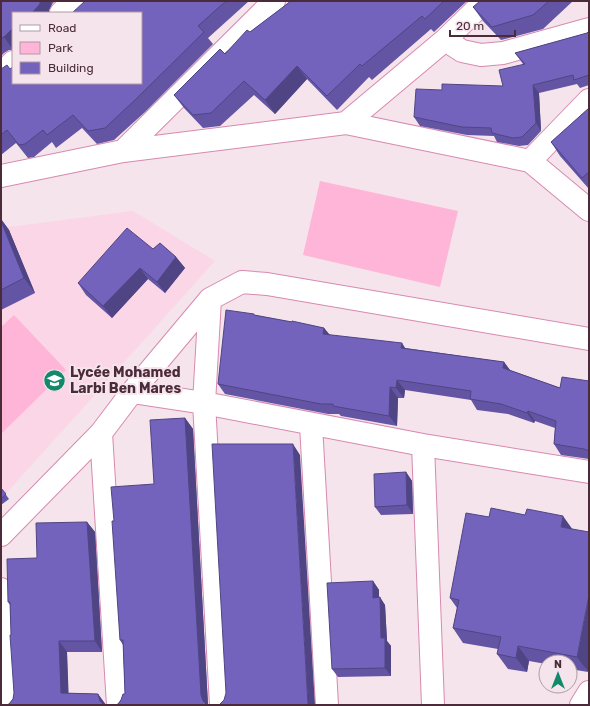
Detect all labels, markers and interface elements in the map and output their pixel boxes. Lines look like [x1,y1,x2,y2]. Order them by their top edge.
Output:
legend [12,12,142,84]
scale bar [450,12,515,38]
text: 20 m [456,19,484,33]
text: Road [48,21,76,35]
text: Park [48,41,74,55]
text: Building [48,61,94,75]
place label: Lycée Mohamed Larbi Ben Mares [70,364,181,397]
school or university icon: Lycée Mohamed Larbi Ben Mares [41,367,67,393]
north arrow [538,654,578,694]
text: N [554,658,562,671]

